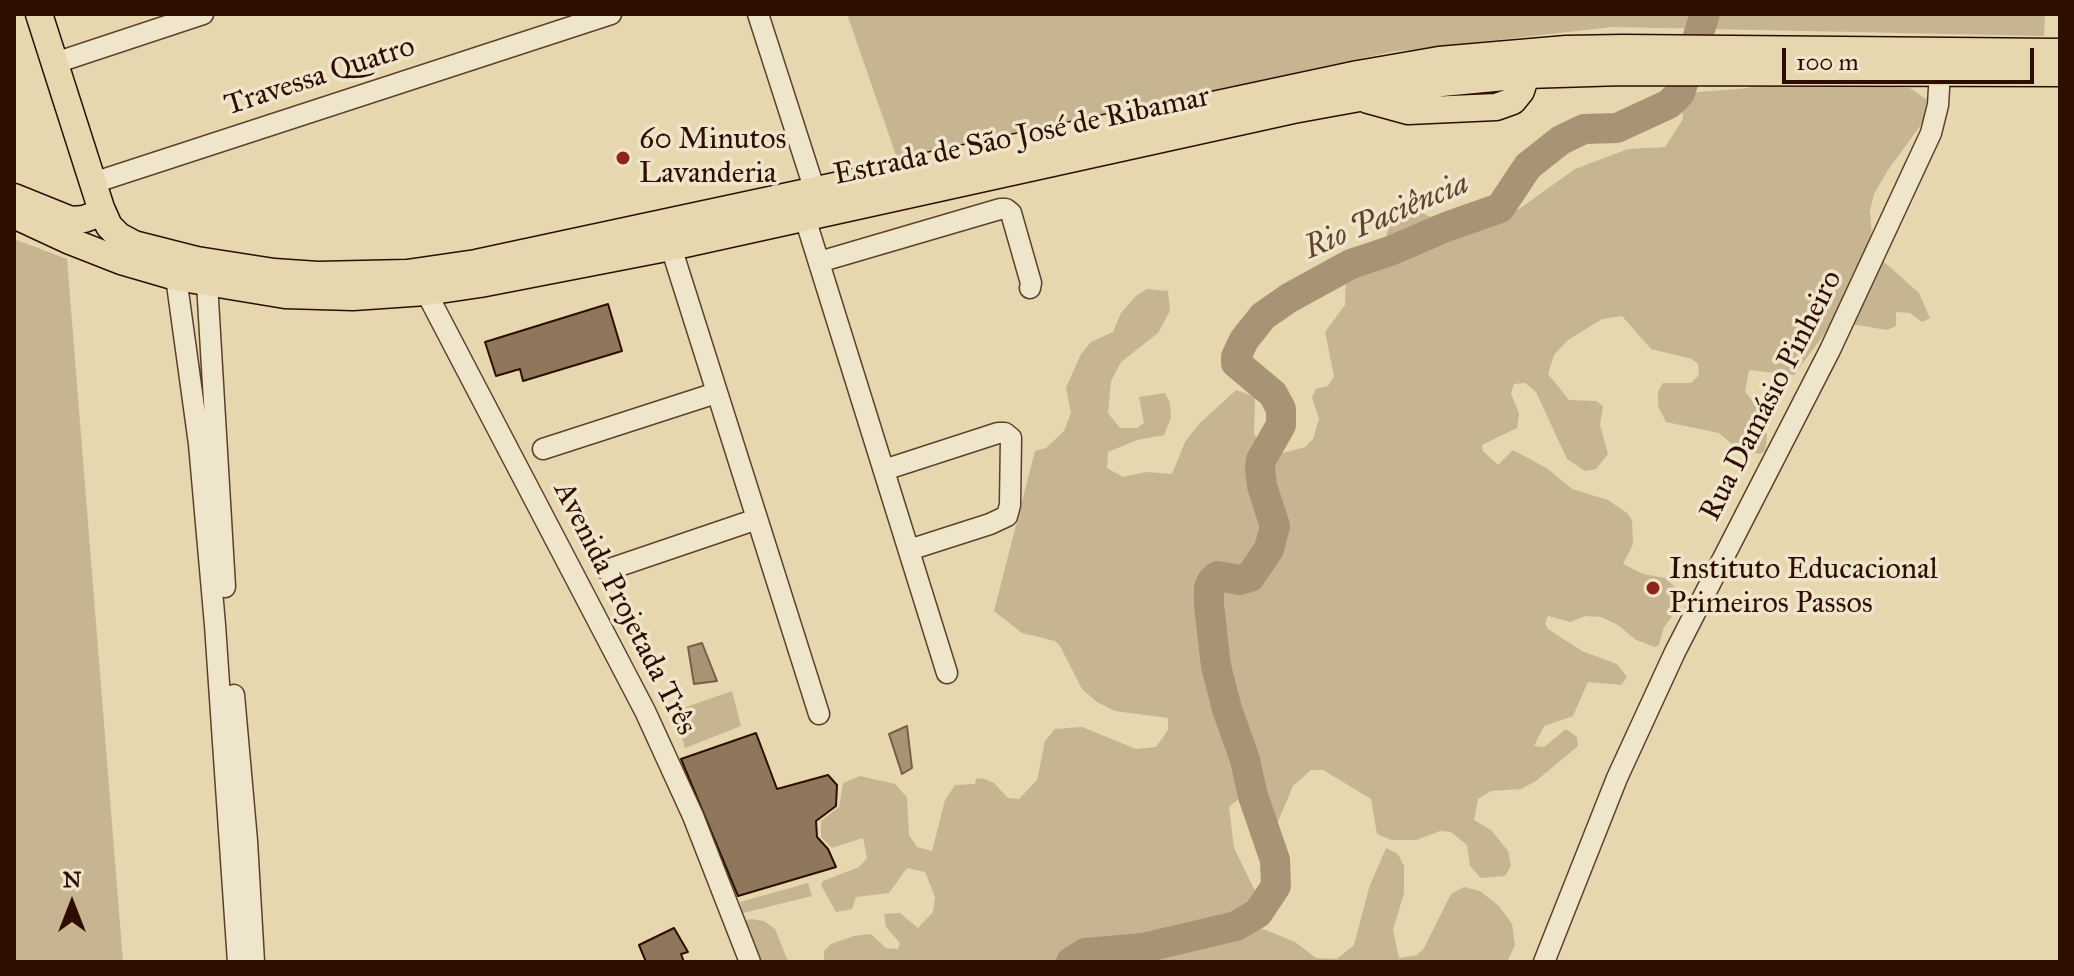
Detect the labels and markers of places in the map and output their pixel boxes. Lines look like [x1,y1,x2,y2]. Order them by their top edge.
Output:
place label: 60 Minutos Lavanderia [639,123,786,194]
marker: 60 Minutos Lavanderia [614,149,632,167]
place label: Instituto Educacional Primeiros Passos [1669,553,1938,624]
marker: Instituto Educacional Primeiros Passos [1644,579,1662,597]

